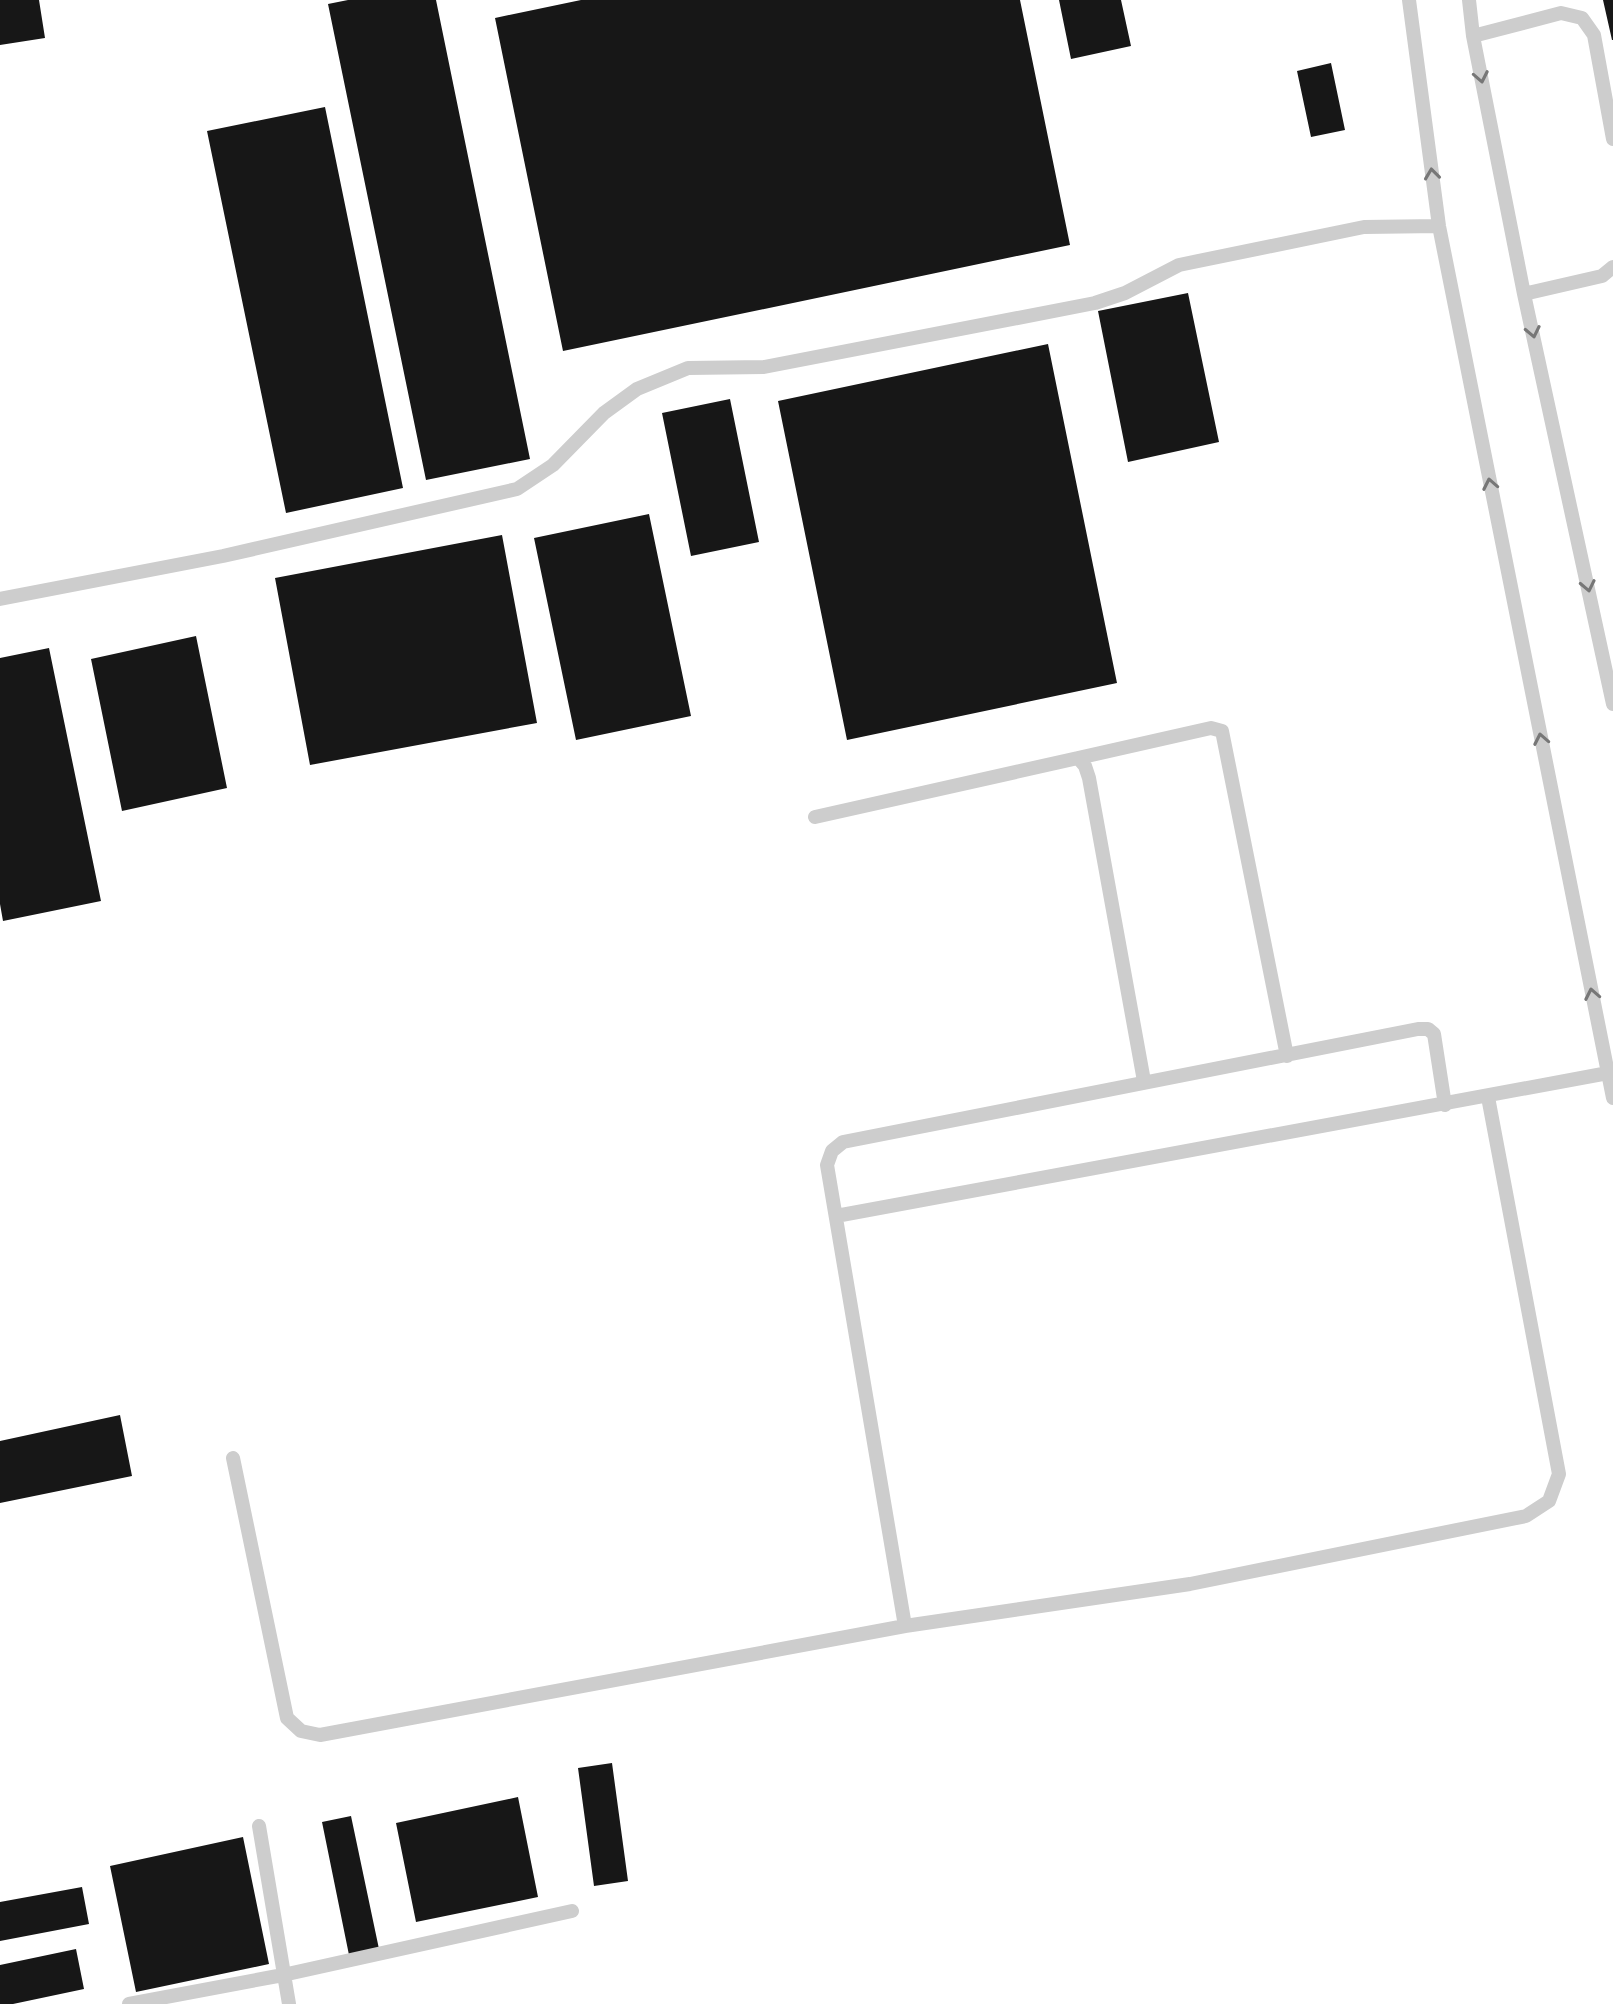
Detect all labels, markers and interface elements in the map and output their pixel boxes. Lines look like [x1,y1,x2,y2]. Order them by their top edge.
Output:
one-way arrow [1472,70,1489,84]
one-way arrow [1424,167,1441,181]
one-way arrow [1524,324,1541,338]
one-way arrow [1483,478,1500,491]
one-way arrow [1578,579,1595,593]
one-way arrow [1534,732,1551,746]
one-way arrow [1585,987,1602,1001]

